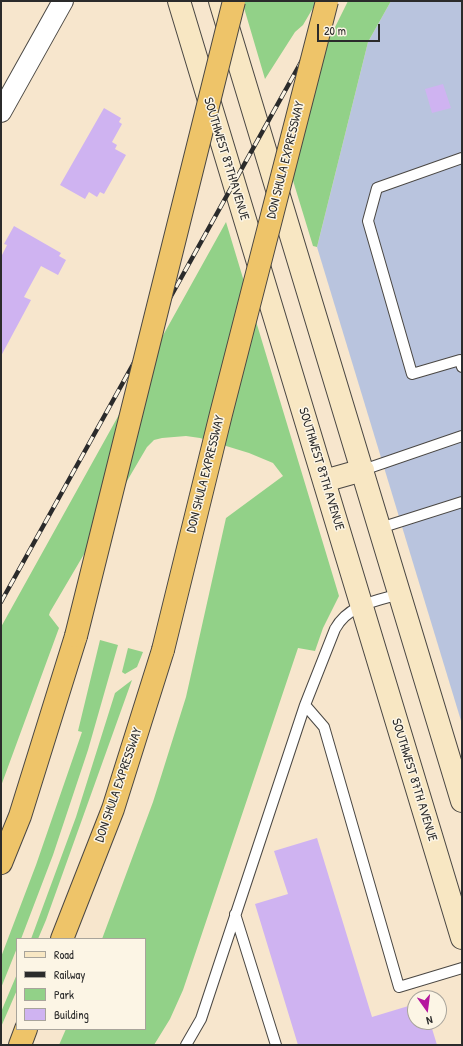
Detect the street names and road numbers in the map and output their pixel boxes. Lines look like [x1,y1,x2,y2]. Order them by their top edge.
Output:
street label: SOUTHWEST 87TH AVENUE [200,96,252,222]
street label: DON SHULA EXPRESSWAY [264,100,308,220]
street label: SOUTHWEST 87TH AVENUE [295,406,347,532]
street label: DON SHULA EXPRESSWAY [184,414,228,534]
street label: SOUTHWEST 87TH AVENUE [388,717,440,843]
street label: DON SHULA EXPRESSWAY [92,726,146,844]

